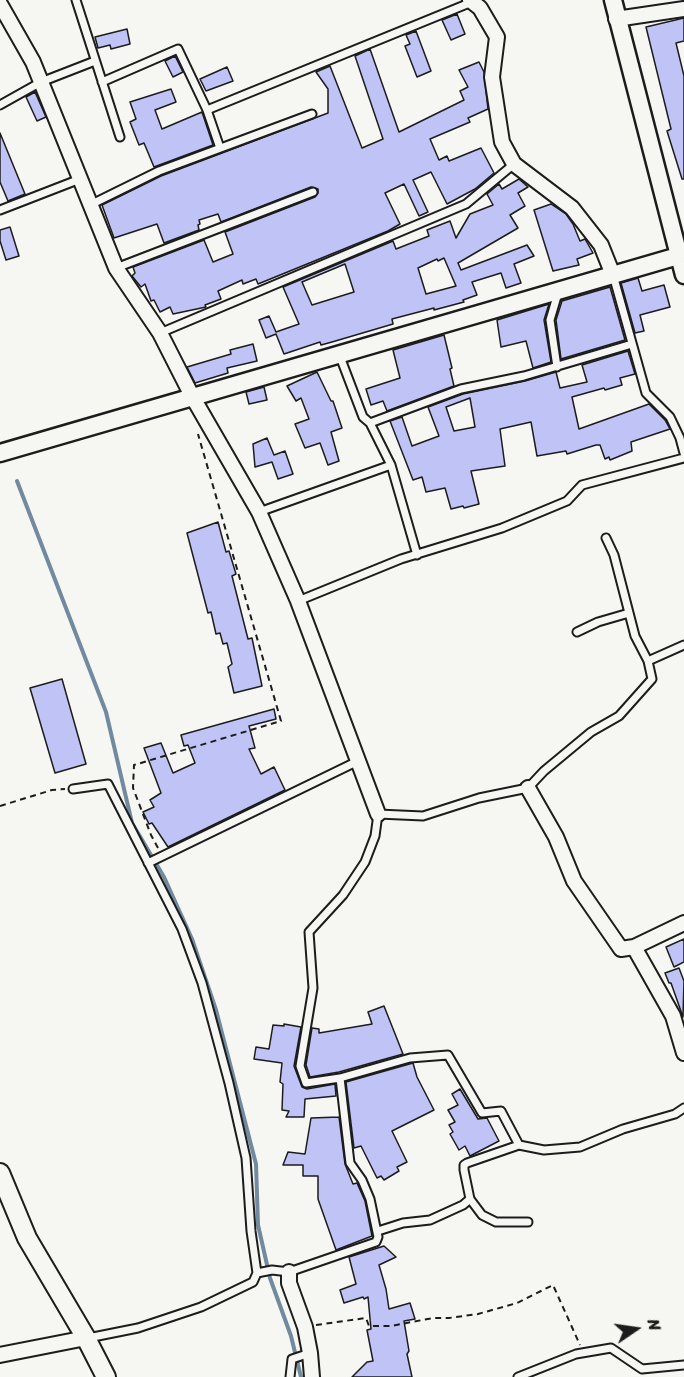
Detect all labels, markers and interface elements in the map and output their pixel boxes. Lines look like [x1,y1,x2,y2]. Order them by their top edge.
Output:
north arrow [606,1299,666,1359]
text: N [639,1316,669,1334]

